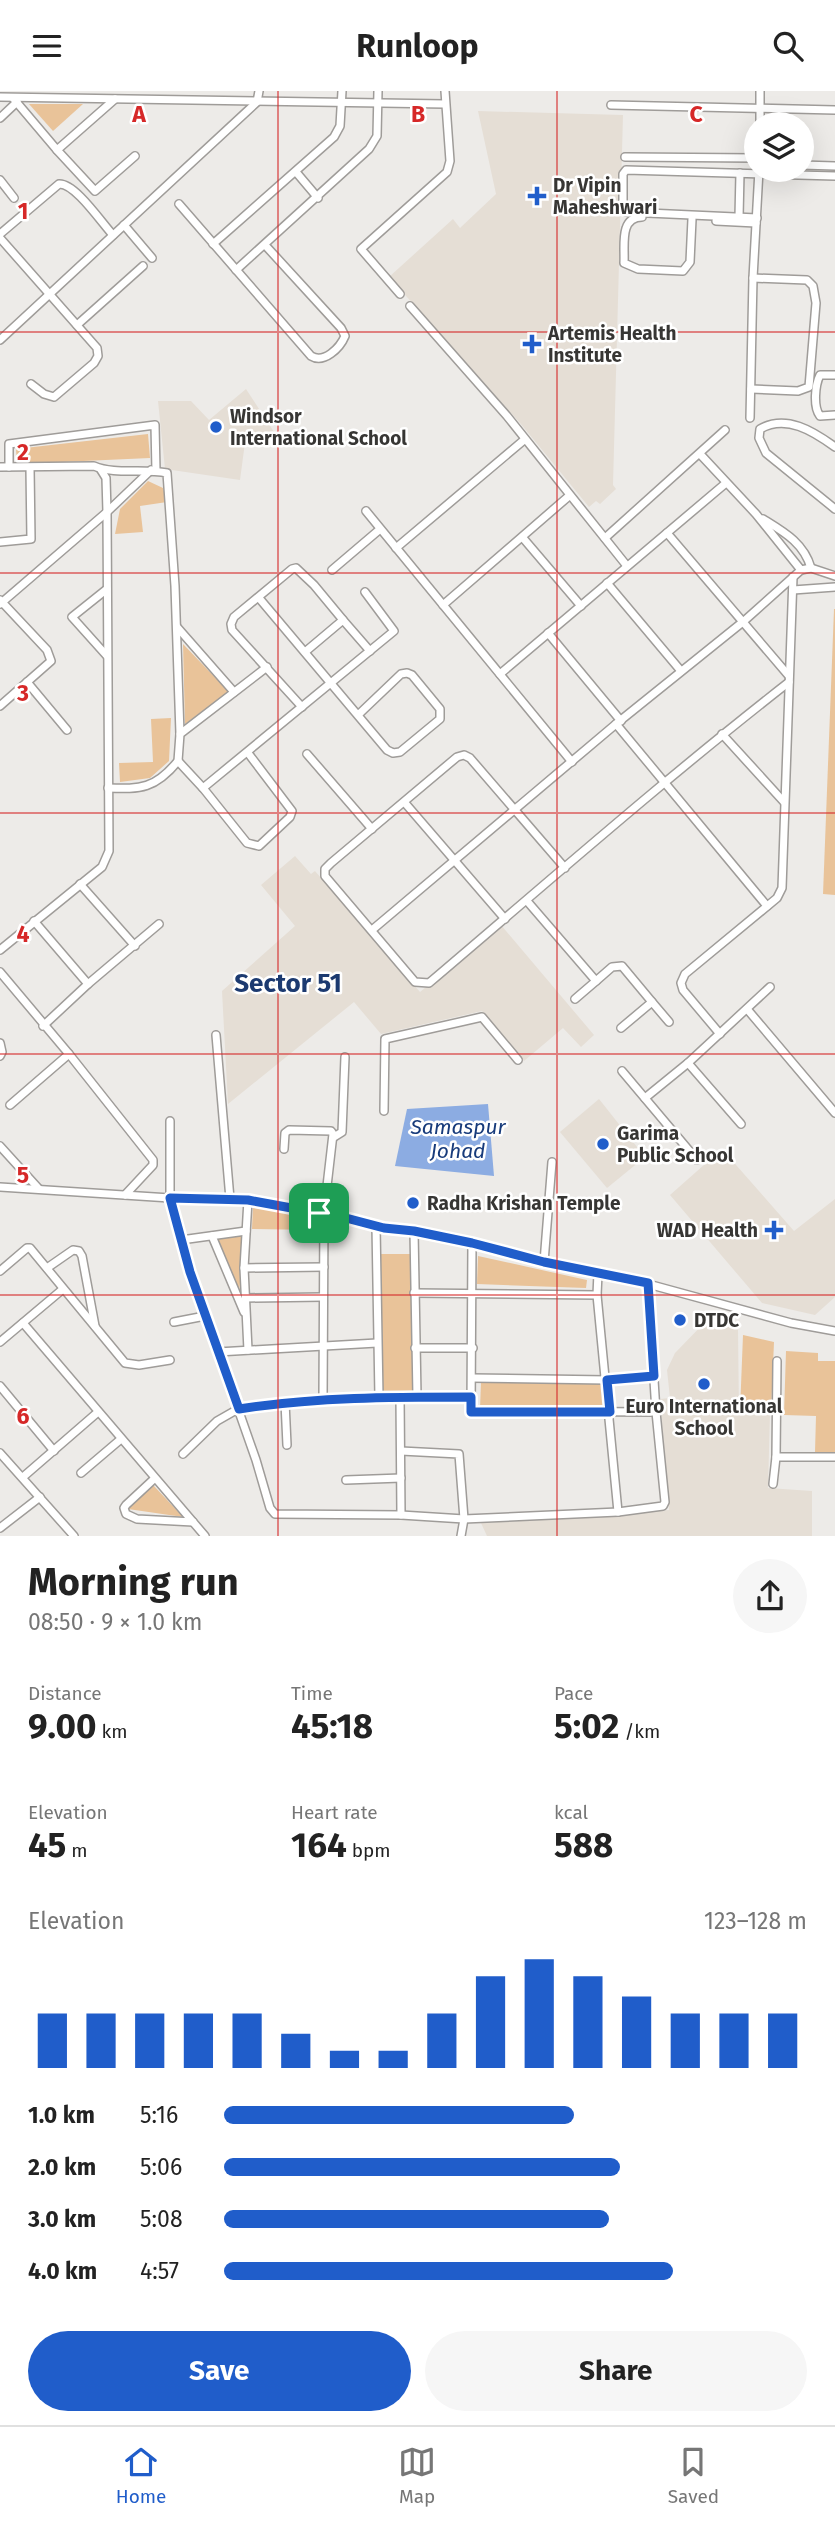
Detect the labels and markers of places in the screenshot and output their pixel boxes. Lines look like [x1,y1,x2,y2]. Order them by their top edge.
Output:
place label: Dr Vipin Maheshwari [553,174,657,219]
marker: Dr Vipin Maheshwari [527,186,547,206]
place label: Artemis Health Institute [547,322,677,367]
marker: Artemis Health Institute [522,334,542,354]
place label: Windsor International School [230,405,407,450]
marker: Windsor International School [208,419,224,435]
place label: Garima Public School [617,1122,734,1167]
marker: Garima Public School [595,1136,611,1152]
pin [289,1183,349,1243]
place label: Radha Krishan Temple [427,1192,620,1215]
marker: Radha Krishan Temple [405,1195,421,1211]
place label: WAD Health [657,1219,758,1242]
marker: WAD Health [764,1220,784,1240]
place label: DTDC [694,1309,739,1332]
marker: DTDC [672,1312,688,1328]
marker: Euro International School [696,1376,712,1392]
place label: Euro International School [626,1395,783,1440]

